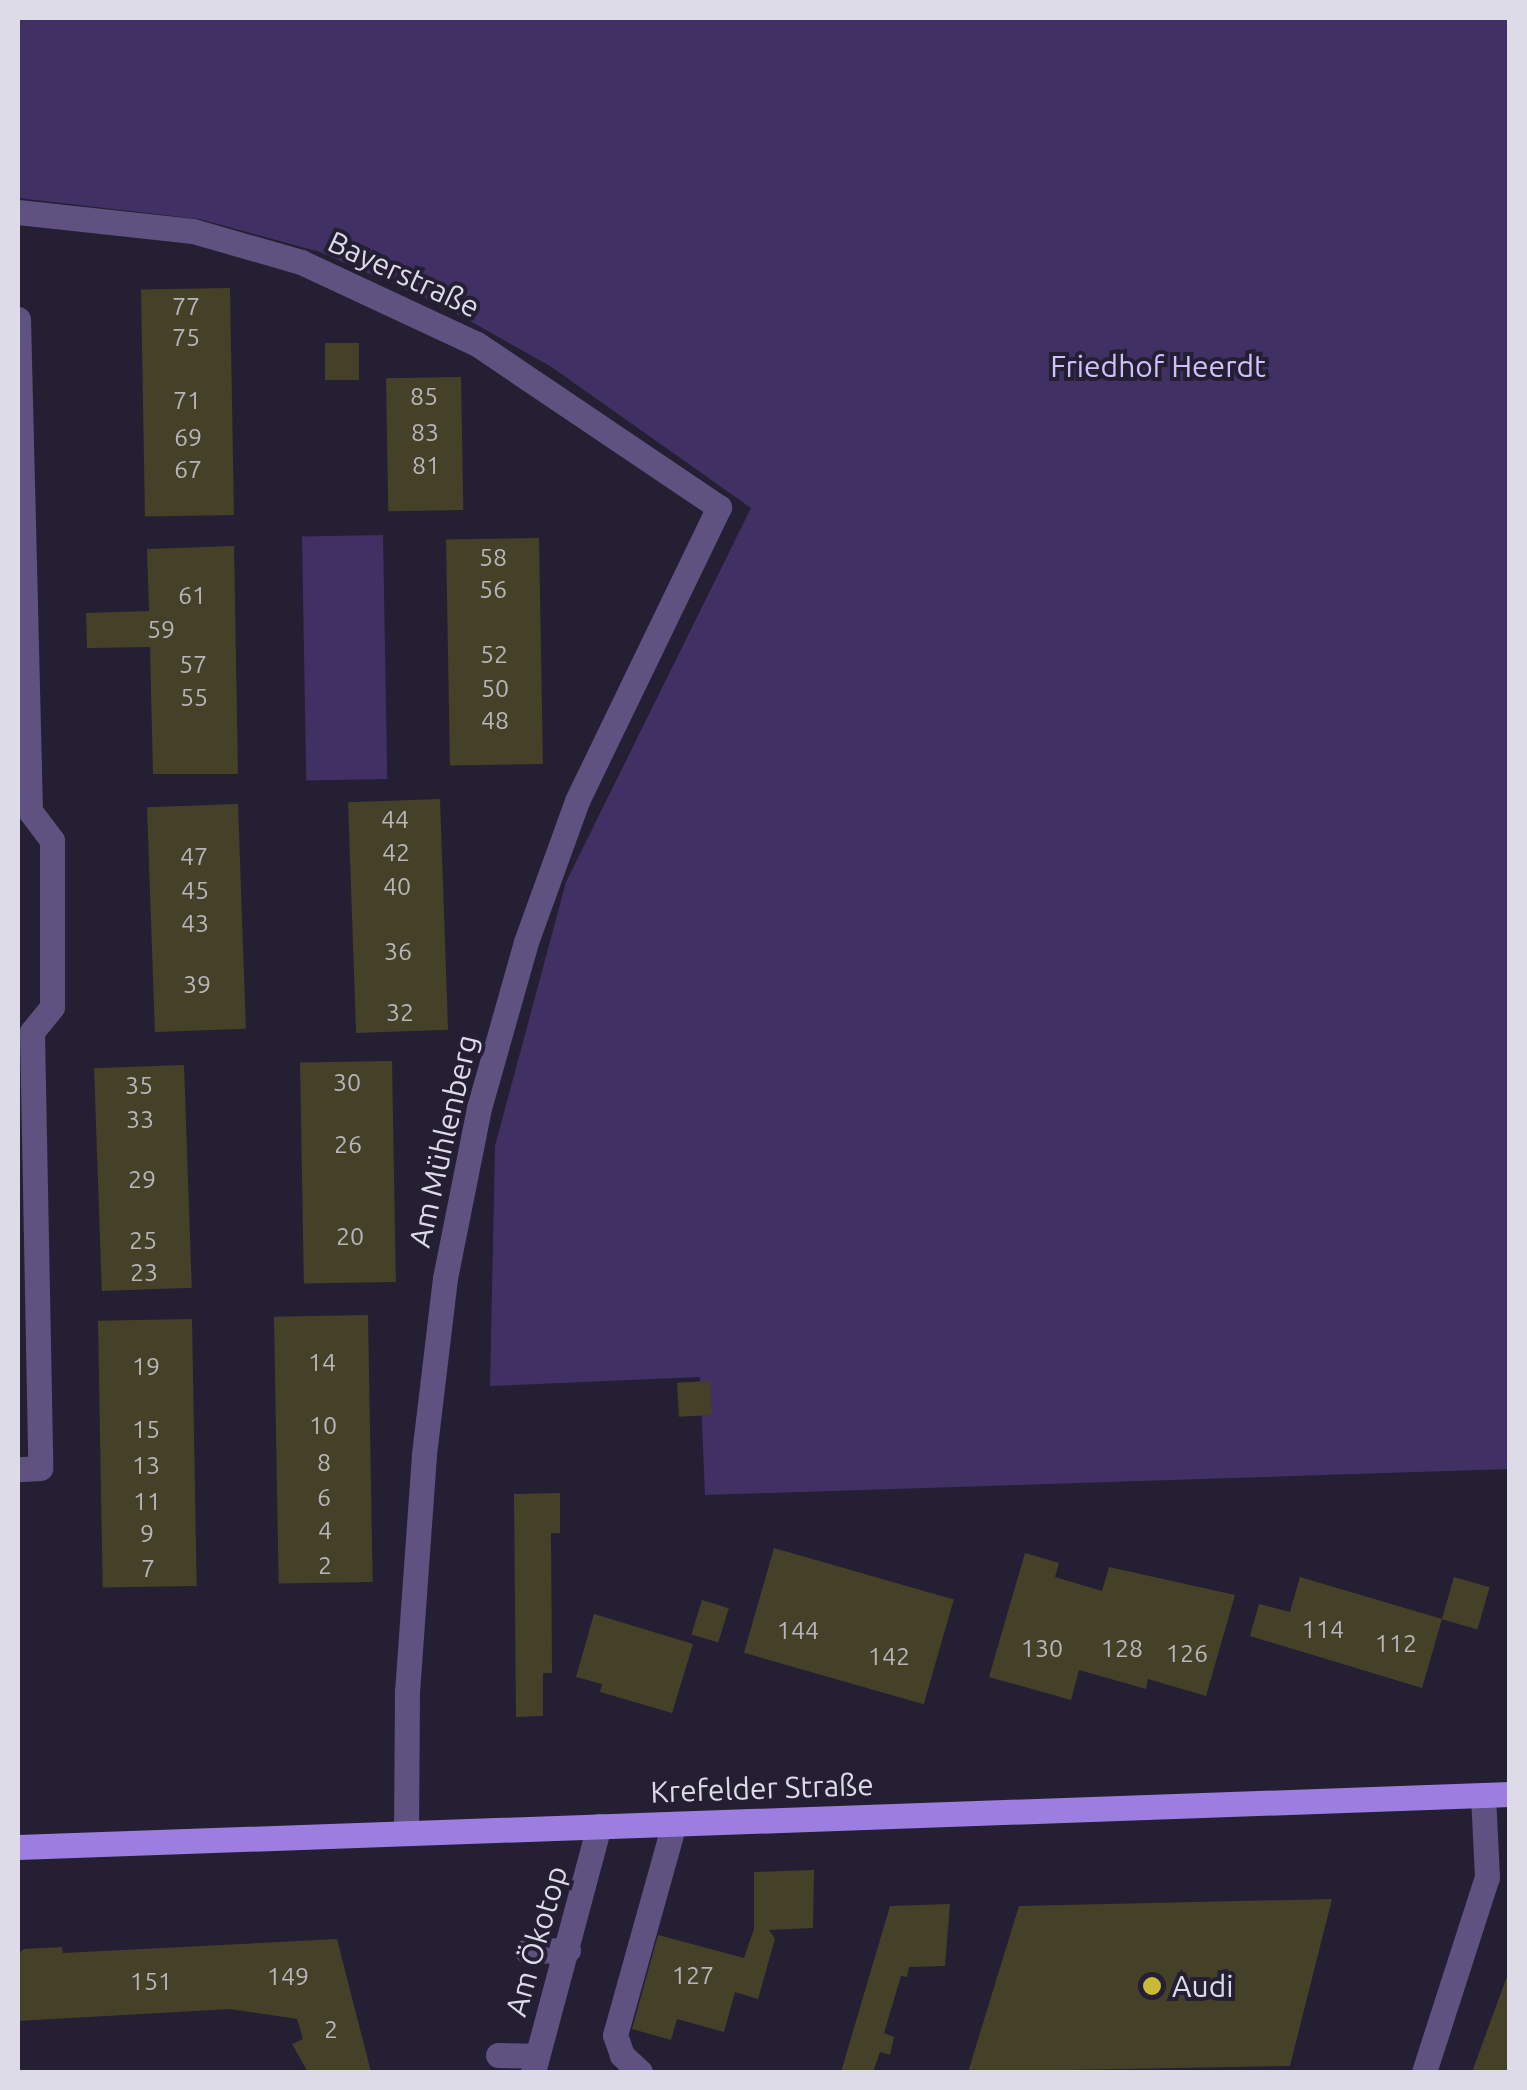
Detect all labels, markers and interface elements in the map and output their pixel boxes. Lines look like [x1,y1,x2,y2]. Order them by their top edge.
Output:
street label: Bayerstraße [323,223,485,325]
house number: 77 [172,291,200,321]
house number: 75 [172,322,200,352]
park label: Friedhof Heerdt [1050,348,1266,384]
house number: 85 [410,381,438,411]
house number: 71 [173,385,201,415]
house number: 83 [411,417,439,447]
house number: 69 [174,422,202,452]
house number: 81 [412,450,440,480]
house number: 67 [174,454,202,484]
house number: 58 [479,542,507,572]
house number: 56 [479,574,507,604]
house number: 61 [178,580,206,610]
house number: 59 [147,614,175,644]
house number: 52 [480,639,508,669]
house number: 57 [179,649,207,679]
house number: 50 [481,673,509,703]
house number: 55 [180,682,208,712]
house number: 48 [481,705,509,735]
house number: 44 [381,804,409,834]
house number: 42 [382,837,410,867]
house number: 47 [180,841,208,871]
house number: 40 [383,871,411,901]
house number: 45 [181,875,209,905]
house number: 43 [181,908,209,938]
house number: 36 [384,936,412,966]
house number: 39 [183,969,211,999]
house number: 32 [386,997,414,1027]
street label: Am Mühlenberg [401,1031,485,1251]
house number: 30 [333,1067,361,1097]
house number: 35 [125,1070,153,1100]
house number: 33 [126,1104,154,1134]
house number: 26 [334,1129,362,1159]
house number: 29 [128,1164,156,1194]
house number: 20 [336,1221,364,1251]
house number: 25 [129,1225,157,1255]
house number: 23 [130,1257,158,1287]
house number: 14 [308,1347,336,1377]
house number: 19 [132,1351,160,1381]
house number: 10 [309,1410,337,1440]
house number: 15 [132,1414,160,1444]
house number: 8 [317,1447,331,1477]
house number: 13 [132,1450,160,1480]
house number: 6 [317,1482,331,1512]
house number: 11 [133,1486,161,1516]
house number: 4 [318,1515,332,1545]
house number: 9 [140,1518,154,1548]
house number: 2 [318,1550,332,1580]
house number: 7 [141,1553,155,1583]
house number: 114 [1302,1614,1344,1644]
house number: 144 [777,1615,819,1645]
house number: 112 [1375,1628,1417,1658]
house number: 130 [1021,1633,1063,1663]
house number: 128 [1101,1633,1143,1663]
house number: 126 [1166,1638,1208,1668]
house number: 142 [868,1641,910,1671]
street label: Krefelder Straße [650,1766,874,1810]
street label: Am Ökotop [497,1862,575,2020]
house number: 127 [672,1960,714,1990]
house number: 149 [267,1961,309,1991]
house number: 151 [130,1966,172,1996]
place label: Audi [1172,1968,1233,2004]
marker: Audi [1141,1975,1163,1997]
house number: 2 [324,2014,338,2044]

